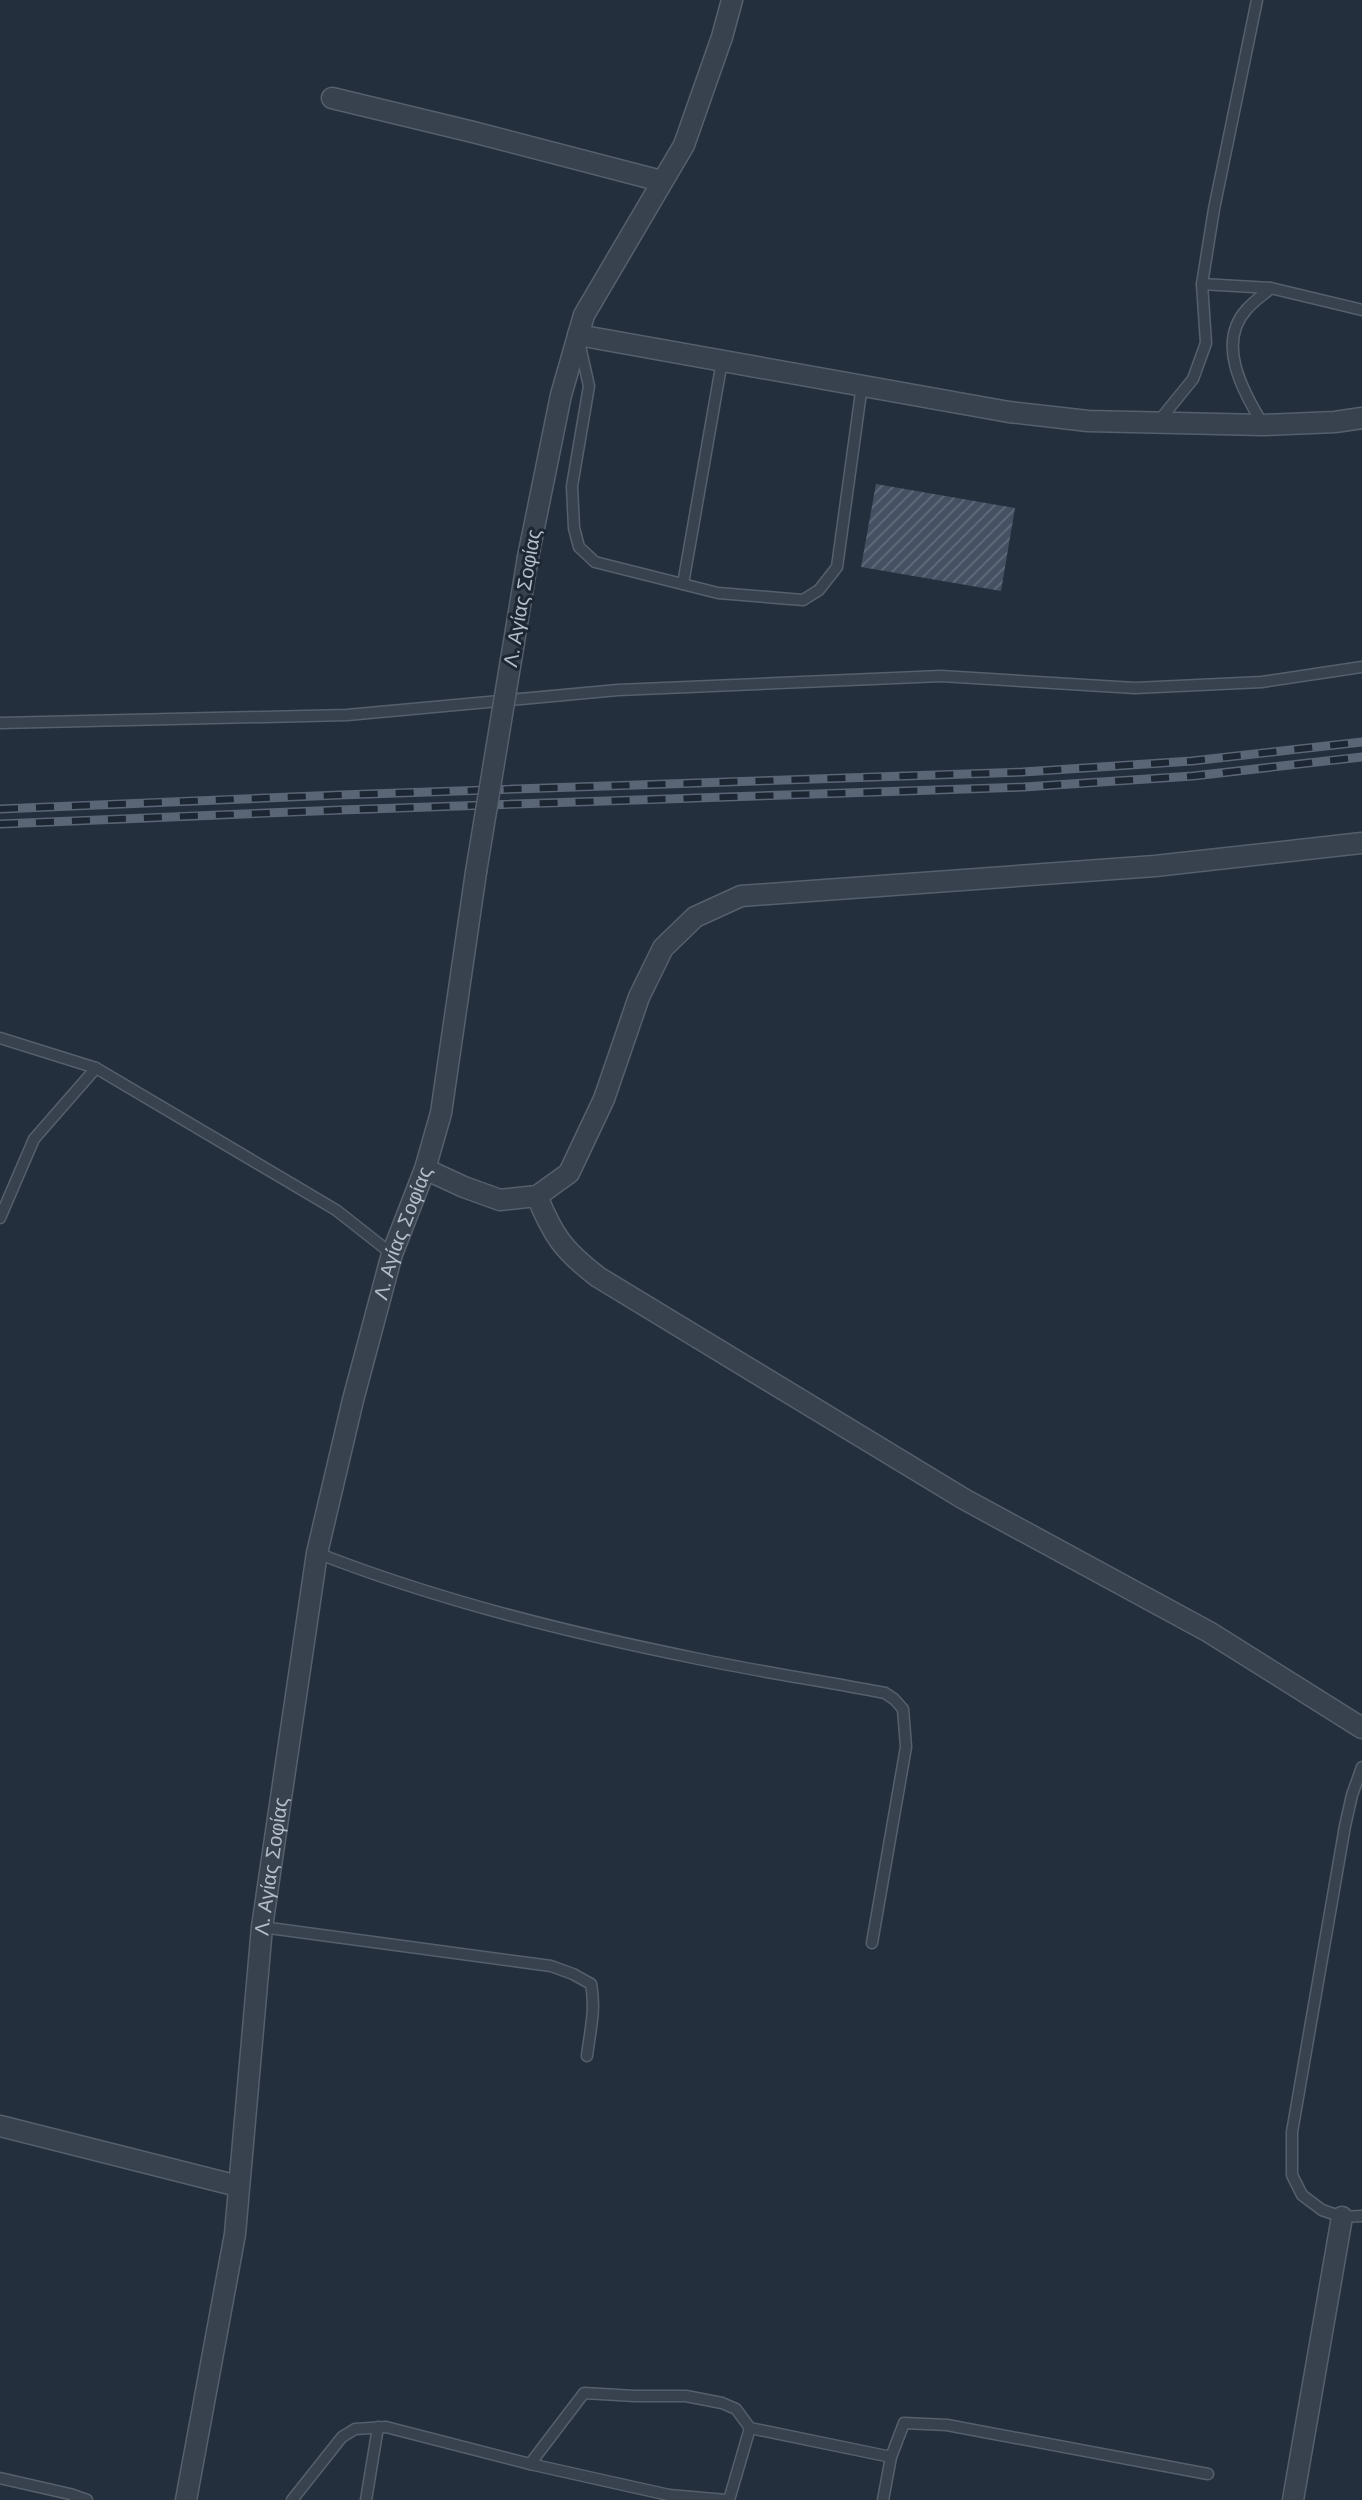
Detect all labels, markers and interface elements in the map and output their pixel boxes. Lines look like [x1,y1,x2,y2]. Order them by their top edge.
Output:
street label: Λ. Αγίας Σοφίας [499,527,545,669]
street label: Λ. Αγίας Σοφίας [369,1163,436,1302]
street label: Λ. Αγίας Σοφίας [250,1795,292,1936]

